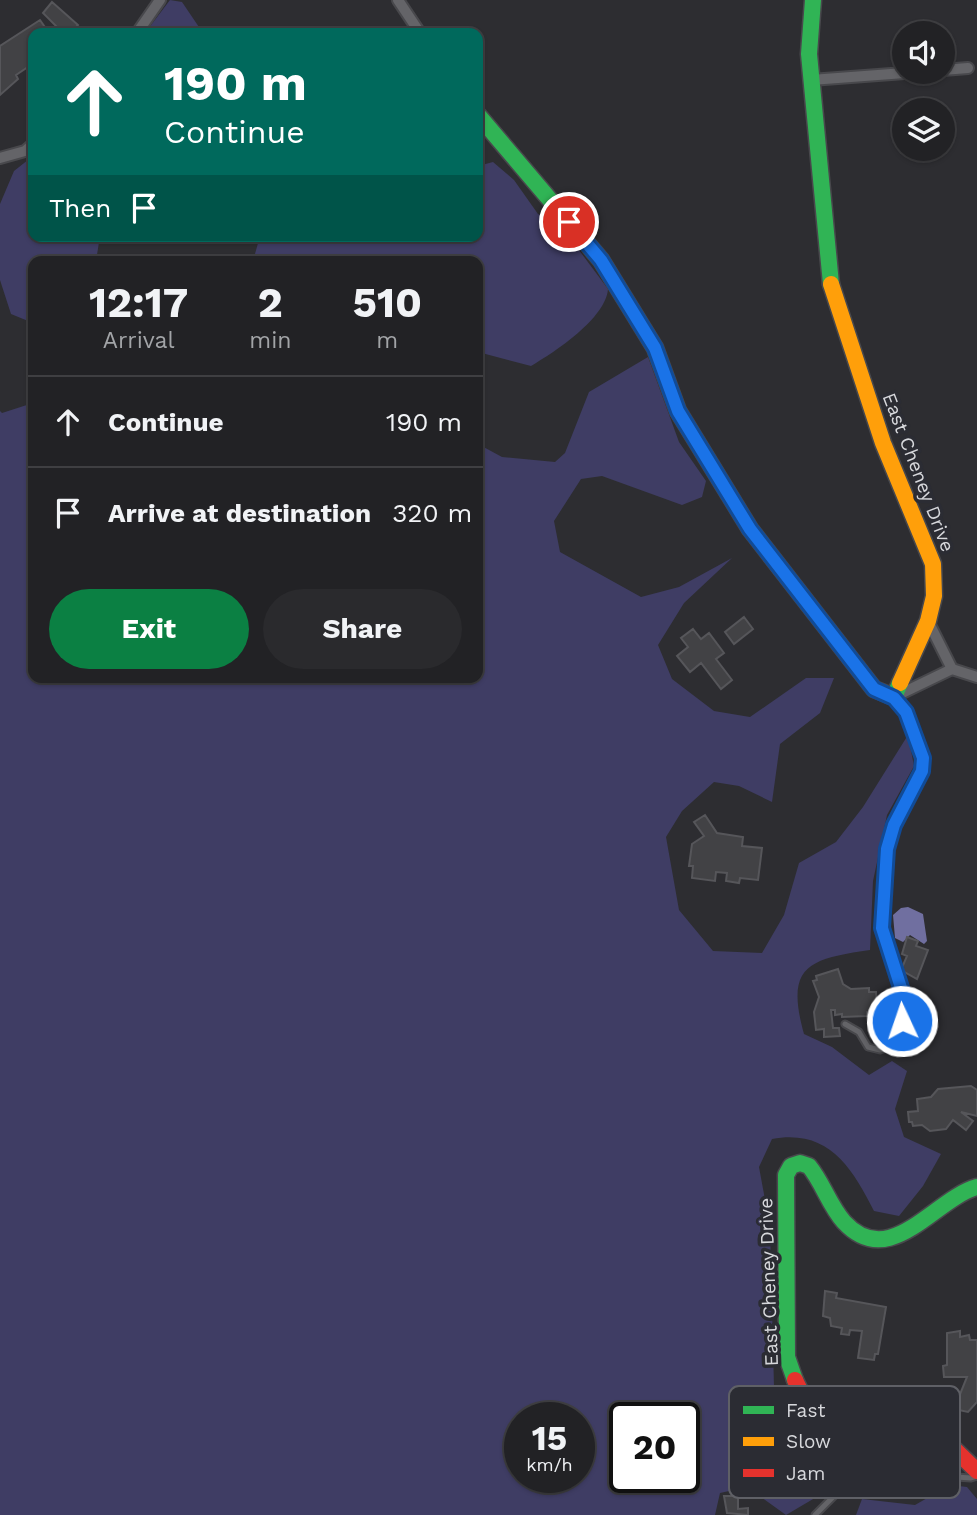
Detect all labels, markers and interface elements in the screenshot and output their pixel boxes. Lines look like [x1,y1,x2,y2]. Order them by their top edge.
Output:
map controls [892,21,955,161]
button: sound [892,21,955,84]
text: 190 m [164,54,307,112]
icon: ahead [49,56,140,147]
button: layers [892,98,955,161]
text: Continue [164,113,305,151]
icon: arrive [125,189,163,227]
pin [539,192,599,252]
text: Then [49,193,111,223]
icon: arrive [550,203,588,241]
text: 12:17 [89,278,188,327]
text: 2 [258,278,283,327]
text: 510 [352,278,422,327]
text: Arrival [103,327,175,354]
text: min [249,327,292,354]
text: m [376,327,398,354]
street label: East Cheney Drive [878,389,959,555]
icon: ahead [49,403,87,441]
text: Continue [108,407,224,437]
text: 190 m [386,407,462,437]
icon: arrive [49,494,87,532]
text: Arrive at destination [108,498,371,528]
text: 320 m [392,498,472,528]
button: Exit [49,589,249,669]
button: Share [263,589,462,669]
position arrow [865,984,939,1058]
street label: East Cheney Drive [754,1197,783,1367]
legend [729,1386,960,1498]
text: Fast [786,1399,825,1422]
speed limit sign: 20 [609,1402,700,1493]
text: 15 [532,1417,567,1459]
text: Slow [786,1430,831,1453]
text: km/h [526,1454,573,1475]
text: Jam [786,1462,825,1485]

